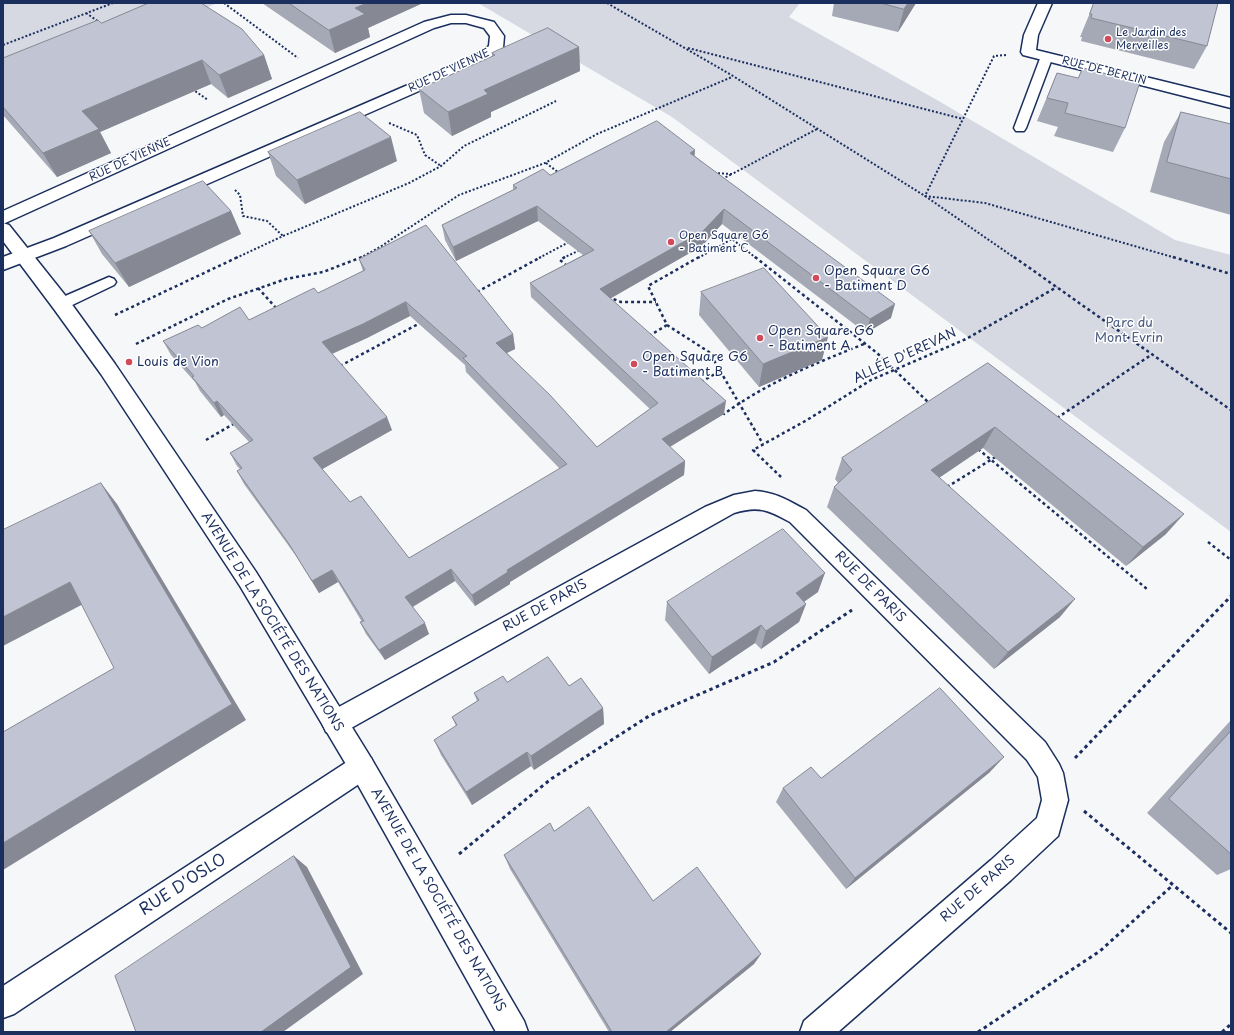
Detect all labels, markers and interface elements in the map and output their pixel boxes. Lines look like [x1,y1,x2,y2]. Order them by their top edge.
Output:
place label: Le Jardin des Merveilles [1116,26,1186,52]
marker: Le Jardin des Merveilles [1103,34,1113,44]
street label: RUE DE VIENNE [406,46,492,96]
street label: RUE DE BERLIN [1060,54,1148,88]
street label: RUE DE VIENNE [87,135,173,185]
place label: Open Square G6 - Batiment C [679,229,769,255]
marker: Open Square G6 - Batiment C [666,237,676,247]
place label: Open Square G6 - Batiment D [824,263,930,294]
marker: Open Square G6 - Batiment D [811,273,821,283]
park label: Parc du Mont Evrin [1095,315,1163,346]
place label: Open Square G6 - Batiment A [768,323,874,354]
street label: ALLÉE D'EREVAN [851,325,959,387]
marker: Open Square G6 - Batiment A [755,333,765,343]
place label: Open Square G6 - Batiment B [642,349,748,380]
place label: Louis de Vion [137,354,219,370]
marker: Louis de Vion [124,357,134,367]
marker: Open Square G6 - Batiment B [629,359,639,369]
street label: AVENUE DE LA SOCIÉTÉ DES NATIONS [198,510,346,734]
street label: RUE DE PARIS [831,548,909,626]
street label: RUE DE PARIS [500,576,590,636]
street label: AVENUE DE LA SOCIÉTÉ DES NATIONS [367,785,509,1015]
street label: RUE D'OSLO [136,850,230,920]
street label: RUE DE PARIS [937,852,1019,926]

